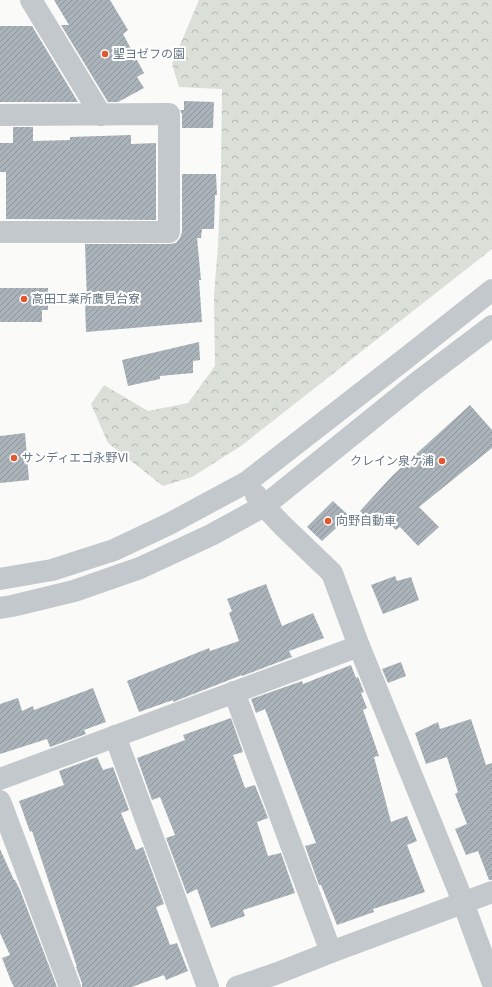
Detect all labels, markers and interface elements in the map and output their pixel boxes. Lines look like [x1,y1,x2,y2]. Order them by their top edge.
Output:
place label: 聖ヨゼフの園 [113,47,185,60]
marker: 聖ヨゼフの園 [100,49,110,59]
place label: 高田工業所鷹見台寮 [32,292,140,305]
marker: 高田工業所鷹見台寮 [19,294,29,304]
place label: サンディエゴ永野Ⅵ [22,451,129,464]
marker: サンディエゴ永野Ⅵ [9,453,19,463]
place label: クレイン泉ケ浦 [350,454,434,467]
marker: クレイン泉ケ浦 [437,456,447,466]
place label: 向野自動車 [336,514,396,527]
marker: 向野自動車 [323,516,333,526]

